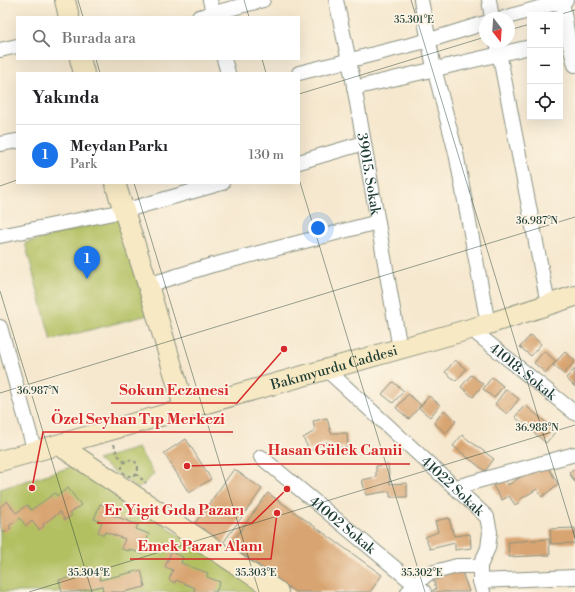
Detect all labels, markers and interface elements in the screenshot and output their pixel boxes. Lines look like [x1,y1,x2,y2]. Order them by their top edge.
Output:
north arrow [479,12,515,48]
map controls [527,12,563,120]
button: + [527,12,563,48]
text: 35.301°E [394,14,434,26]
search box [16,16,300,60]
icon: search [30,27,52,49]
text: Burada ara [62,29,136,48]
button: − [527,48,563,84]
button: locate [527,84,563,120]
text: Yakında [32,87,99,109]
street label: 39015. Sokak [352,132,385,217]
text: Meydan Parkı [70,137,168,156]
text: 1 [42,147,48,163]
text: 130 m [249,147,284,163]
text: Park [70,156,97,172]
text: 36.987°N [516,215,559,227]
your location [308,218,328,238]
pin: 1 [74,246,100,279]
street label: 41018. Sokak [485,339,560,405]
street label: Bakımyurdu Caddesi [268,342,400,395]
callout: Sokun Eczanesi [111,376,237,403]
text: Sokun Eczanesi [119,381,229,400]
text: 36.987°N [17,385,60,397]
callout: Özel Seyhan Tıp Merkezi [43,405,233,432]
text: Özel Seyhan Tıp Merkezi [51,409,225,429]
text: 36.988°N [515,422,559,434]
callout: Hasan Gülek Camii [259,437,410,464]
text: Hasan Gülek Camii [268,441,402,460]
street label: 41022 Sokak [417,453,488,521]
street label: 41002 Sokak [305,493,380,559]
callout: Er Yigit Gıda Pazarı [97,496,252,523]
text: Er Yigit Gıda Pazarı [104,501,244,520]
callout: Emek Pazar Alanı [130,532,271,559]
text: Emek Pazar Alanı [138,537,263,556]
text: 35.304°E [68,567,110,579]
text: 35.303°E [235,567,277,579]
text: 35.302°E [401,567,443,579]

